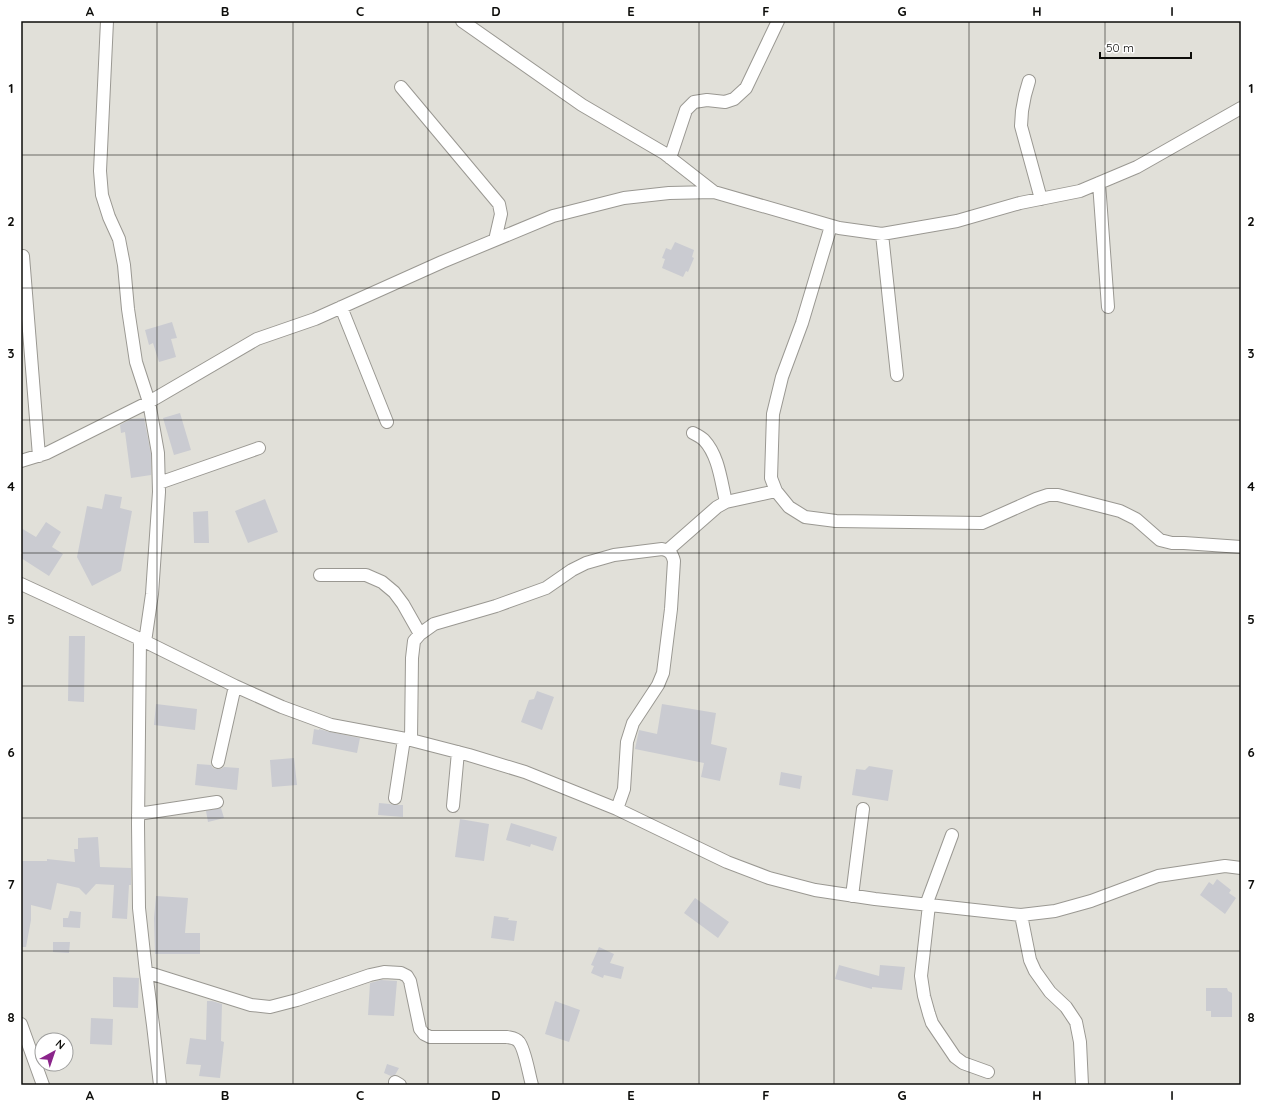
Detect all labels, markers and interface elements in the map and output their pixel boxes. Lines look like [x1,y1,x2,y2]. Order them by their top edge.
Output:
text: A [86,3,95,19]
text: B [221,3,229,19]
text: C [356,3,364,19]
text: D [491,3,501,19]
text: E [627,3,635,19]
text: F [762,3,770,19]
text: G [897,3,907,19]
text: H [1032,3,1042,19]
text: I [1170,3,1174,19]
scale bar [1100,34,1191,60]
text: 50 m [1106,40,1134,55]
text: 1 [8,80,14,96]
text: 1 [1248,80,1254,96]
text: 2 [7,213,15,229]
text: 2 [1247,213,1255,229]
text: 3 [8,345,15,361]
text: 3 [1248,345,1255,361]
text: 4 [7,478,15,494]
text: 4 [1247,478,1255,494]
text: 5 [7,611,15,627]
text: 5 [1247,611,1255,627]
text: 6 [7,744,15,760]
text: 6 [1247,744,1255,760]
text: 7 [7,876,15,892]
text: 7 [1247,876,1255,892]
text: 8 [7,1009,15,1025]
text: 8 [1247,1009,1255,1025]
north arrow [34,1032,74,1072]
text: N [53,1036,68,1052]
text: A [86,1087,95,1103]
text: B [221,1087,229,1103]
text: C [356,1087,364,1103]
text: D [491,1087,501,1103]
text: E [627,1087,635,1103]
text: F [762,1087,770,1103]
text: G [897,1087,907,1103]
text: H [1032,1087,1042,1103]
text: I [1170,1087,1174,1103]

